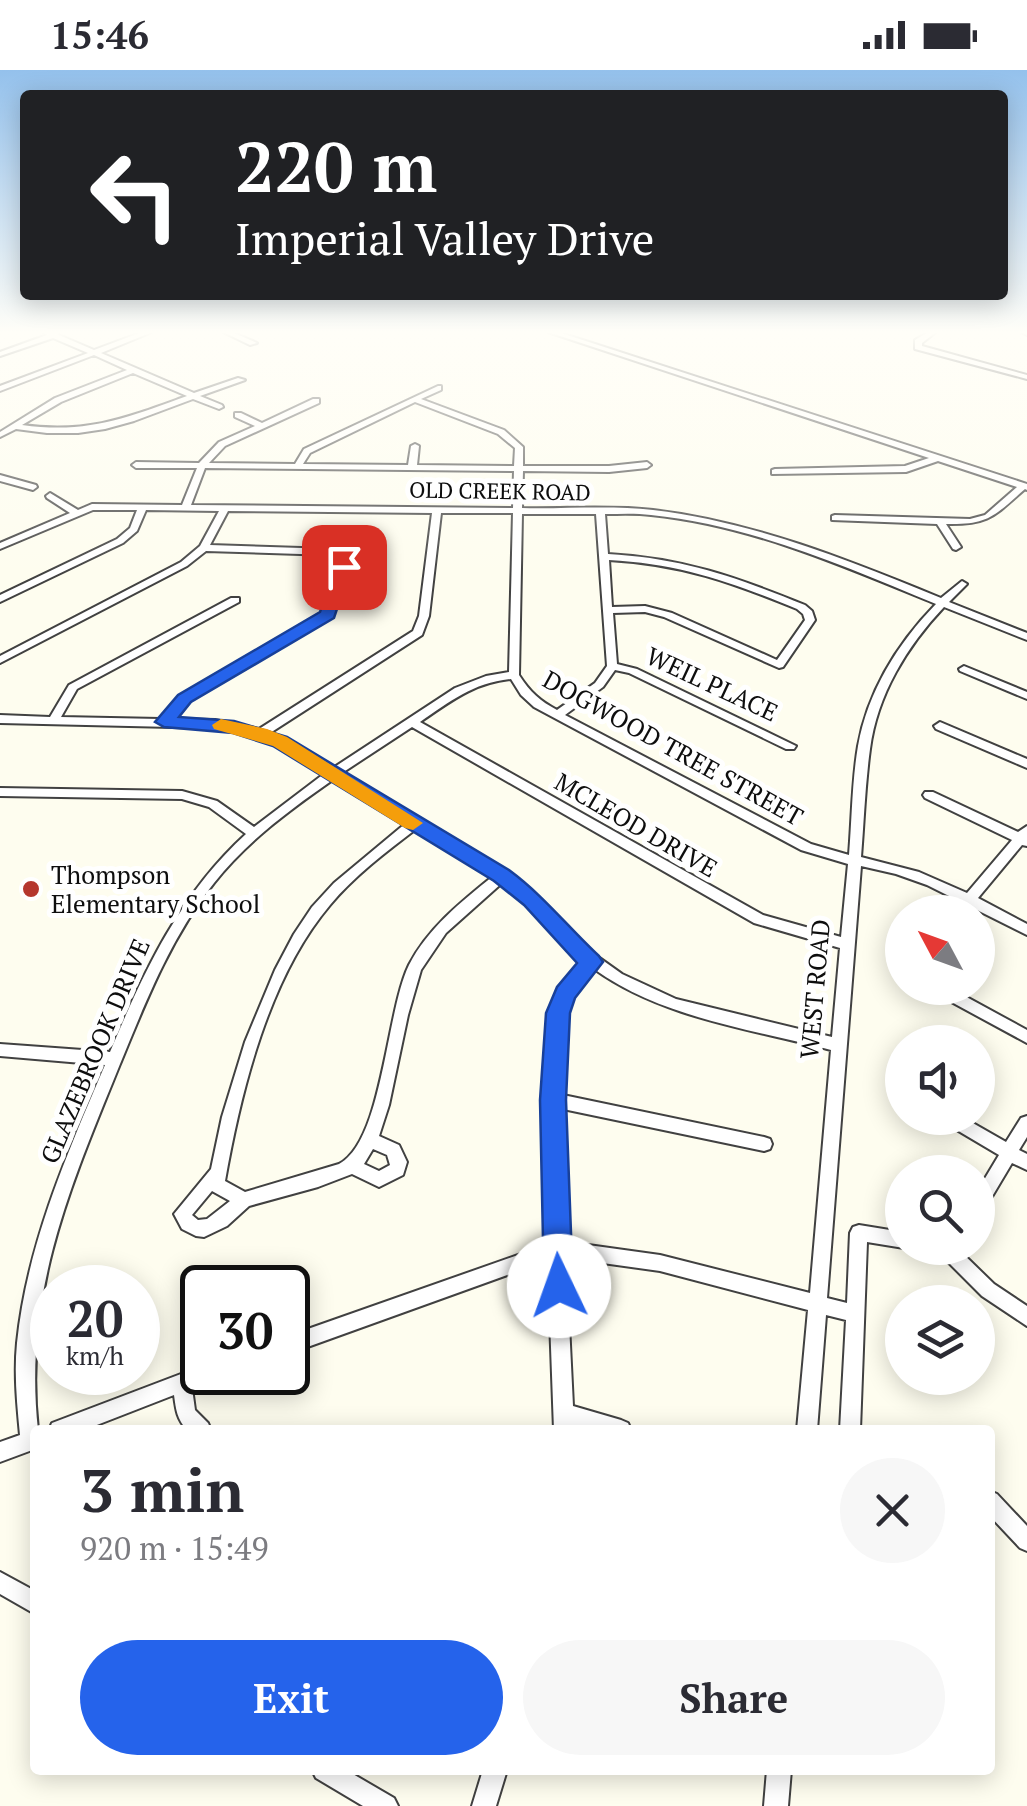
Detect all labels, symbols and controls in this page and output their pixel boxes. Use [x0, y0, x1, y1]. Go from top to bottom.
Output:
text: 15:46 [50, 10, 149, 60]
text: 220 m [235, 119, 437, 212]
icon: left [70, 130, 200, 260]
text: Imperial Valley Drive [235, 208, 654, 268]
street label: OLD CREEK ROAD [409, 474, 591, 507]
pin [302, 525, 387, 610]
icon: arrive [317, 540, 372, 595]
street label: WEIL PLACE [641, 639, 783, 728]
street label: DOGWOOD TREE STREET [537, 662, 809, 833]
street label: MCLEOD DRIVE [549, 765, 723, 884]
place label: Thompson Elementary School [51, 858, 260, 920]
marker: Thompson Elementary School [20, 878, 42, 900]
north arrow [885, 895, 995, 1005]
map controls [885, 895, 995, 1395]
street label: WEST ROAD [792, 918, 837, 1060]
street label: GLAZEBROOK DRIVE [32, 933, 157, 1168]
button: sound [885, 1025, 995, 1135]
button: search [885, 1155, 995, 1265]
position arrow [507, 1234, 611, 1338]
speed limit sign: 30 [180, 1265, 310, 1395]
text: 20 [67, 1285, 123, 1351]
button: layers [885, 1285, 995, 1395]
text: km/h [66, 1339, 124, 1372]
text: 3 min [80, 1450, 244, 1529]
button: close [840, 1458, 945, 1563]
text: 920 m · 15:49 [80, 1527, 268, 1569]
button: Exit [80, 1640, 503, 1755]
button: Share [523, 1640, 945, 1755]

